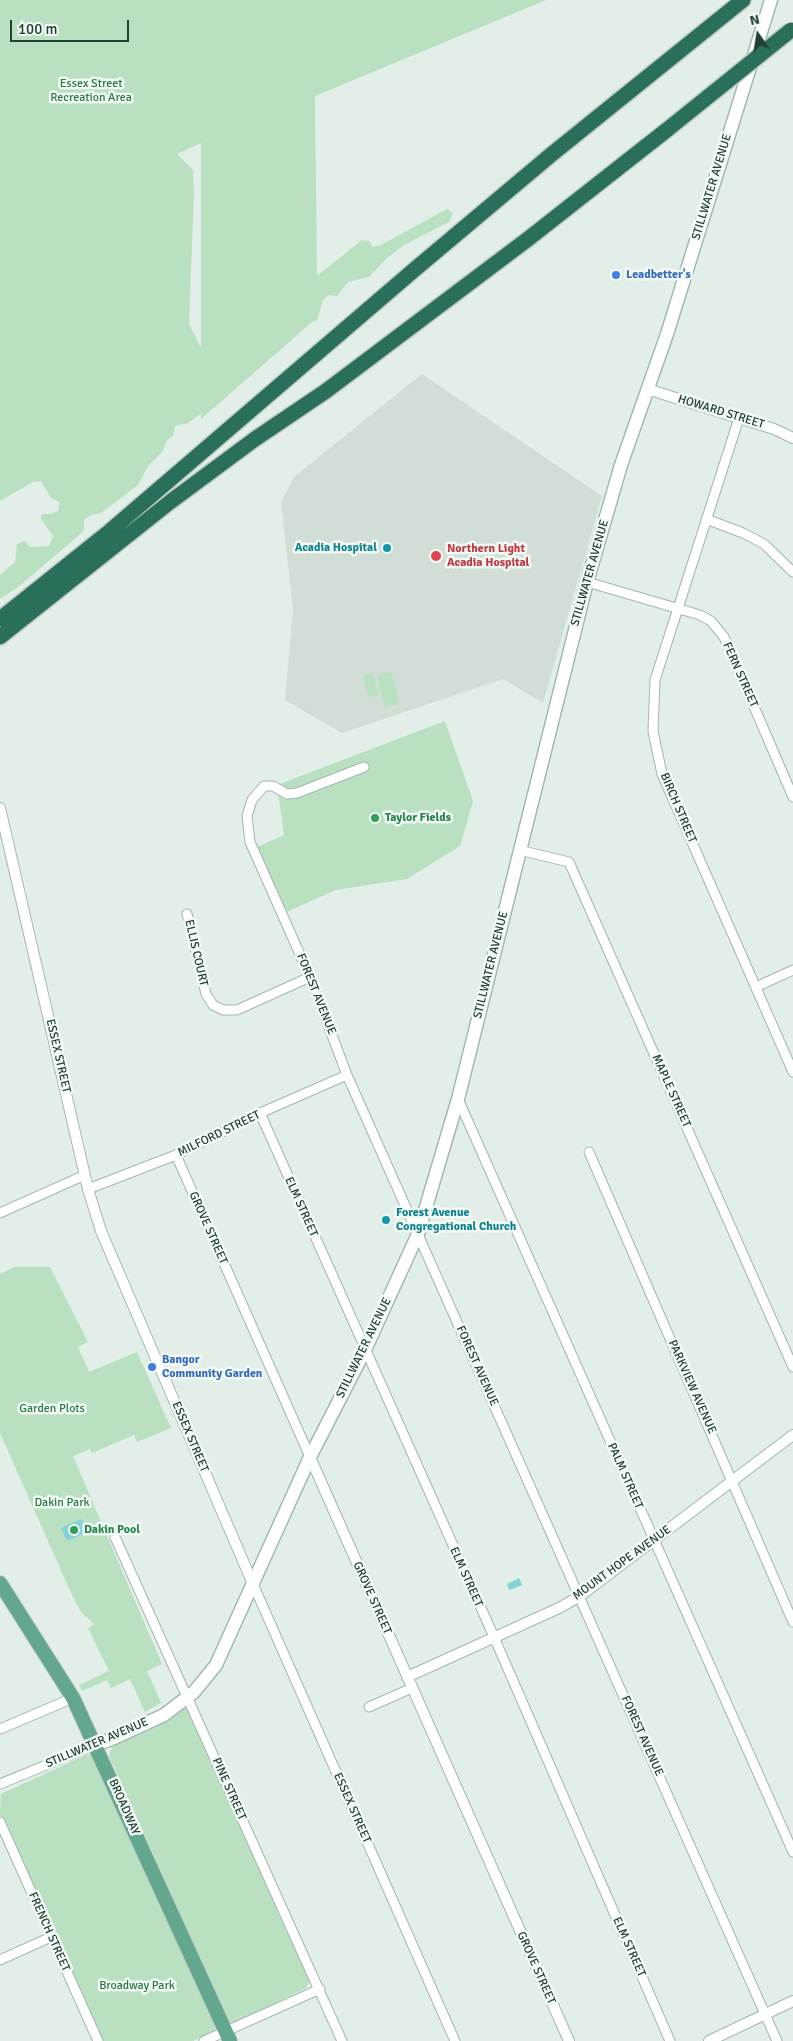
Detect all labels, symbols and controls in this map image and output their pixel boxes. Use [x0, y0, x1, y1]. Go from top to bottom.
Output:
scale bar [12, 10, 131, 42]
north arrow [733, 10, 783, 60]
text: N [748, 11, 761, 29]
text: 100 m [18, 20, 58, 38]
park label: Essex Street Recreation Area [50, 77, 132, 105]
street label: STILLWATER AVENUE [689, 132, 735, 242]
place label: Leadbetter's [626, 268, 691, 282]
marker: Leadbetter's [610, 269, 622, 281]
street label: HOWARD STREET [676, 392, 766, 432]
street label: STILLWATER AVENUE [568, 518, 612, 628]
place label: Acadia Hospital [295, 541, 377, 555]
marker: Acadia Hospital [381, 542, 393, 554]
place label: Northern Light Acadia Hospital [447, 542, 529, 570]
marker: Northern Light Acadia Hospital [429, 549, 443, 563]
street label: FERN STREET [719, 640, 761, 710]
street label: BIRCH STREET [657, 771, 699, 845]
place label: Taylor Fields [385, 811, 451, 825]
marker: Taylor Fields [369, 812, 381, 824]
street label: STILLWATER AVENUE [471, 910, 511, 1020]
street label: ELLIS COURT [181, 918, 211, 988]
street label: FOREST AVENUE [293, 951, 339, 1037]
street label: ESSEX STREET [42, 1018, 74, 1094]
street label: MAPLE STREET [648, 1052, 694, 1130]
street label: MILFORD STREET [175, 1108, 263, 1160]
street label: ELM STREET [281, 1175, 321, 1239]
street label: GROVE STREET [186, 1190, 230, 1266]
place label: Forest Avenue Congregational Church [396, 1206, 516, 1234]
marker: Forest Avenue Congregational Church [380, 1214, 392, 1226]
street label: STILLWATER AVENUE [333, 1295, 395, 1401]
street label: FOREST AVENUE [453, 1324, 501, 1408]
street label: PARKVIEW AVENUE [665, 1338, 719, 1436]
place label: Bangor Community Garden [162, 1353, 262, 1381]
marker: Bangor Community Garden [146, 1361, 158, 1373]
street label: ESSEX STREET [169, 1399, 211, 1475]
park label: Garden Plots [19, 1402, 85, 1416]
street label: PALM STREET [604, 1441, 646, 1511]
park label: Dakin Park [34, 1496, 90, 1510]
place label: Dakin Pool [84, 1523, 140, 1537]
street label: MOUNT HOPE AVENUE [570, 1523, 674, 1603]
marker: Dakin Pool [68, 1524, 80, 1536]
street label: ELM STREET [446, 1545, 486, 1609]
street label: GROVE STREET [350, 1560, 394, 1636]
street label: FOREST AVENUE [618, 1694, 666, 1778]
street label: STILLWATER AVENUE [44, 1715, 150, 1771]
street label: PINE STREET [209, 1756, 249, 1822]
street label: ESSEX STREET [330, 1771, 374, 1845]
street label: BROADWAY [105, 1777, 143, 1837]
street label: FRENCH STREET [25, 1890, 73, 1974]
street label: ELM STREET [609, 1915, 649, 1979]
street label: GROVE STREET [514, 1930, 558, 2006]
park label: Broadway Park [99, 1979, 175, 1993]

